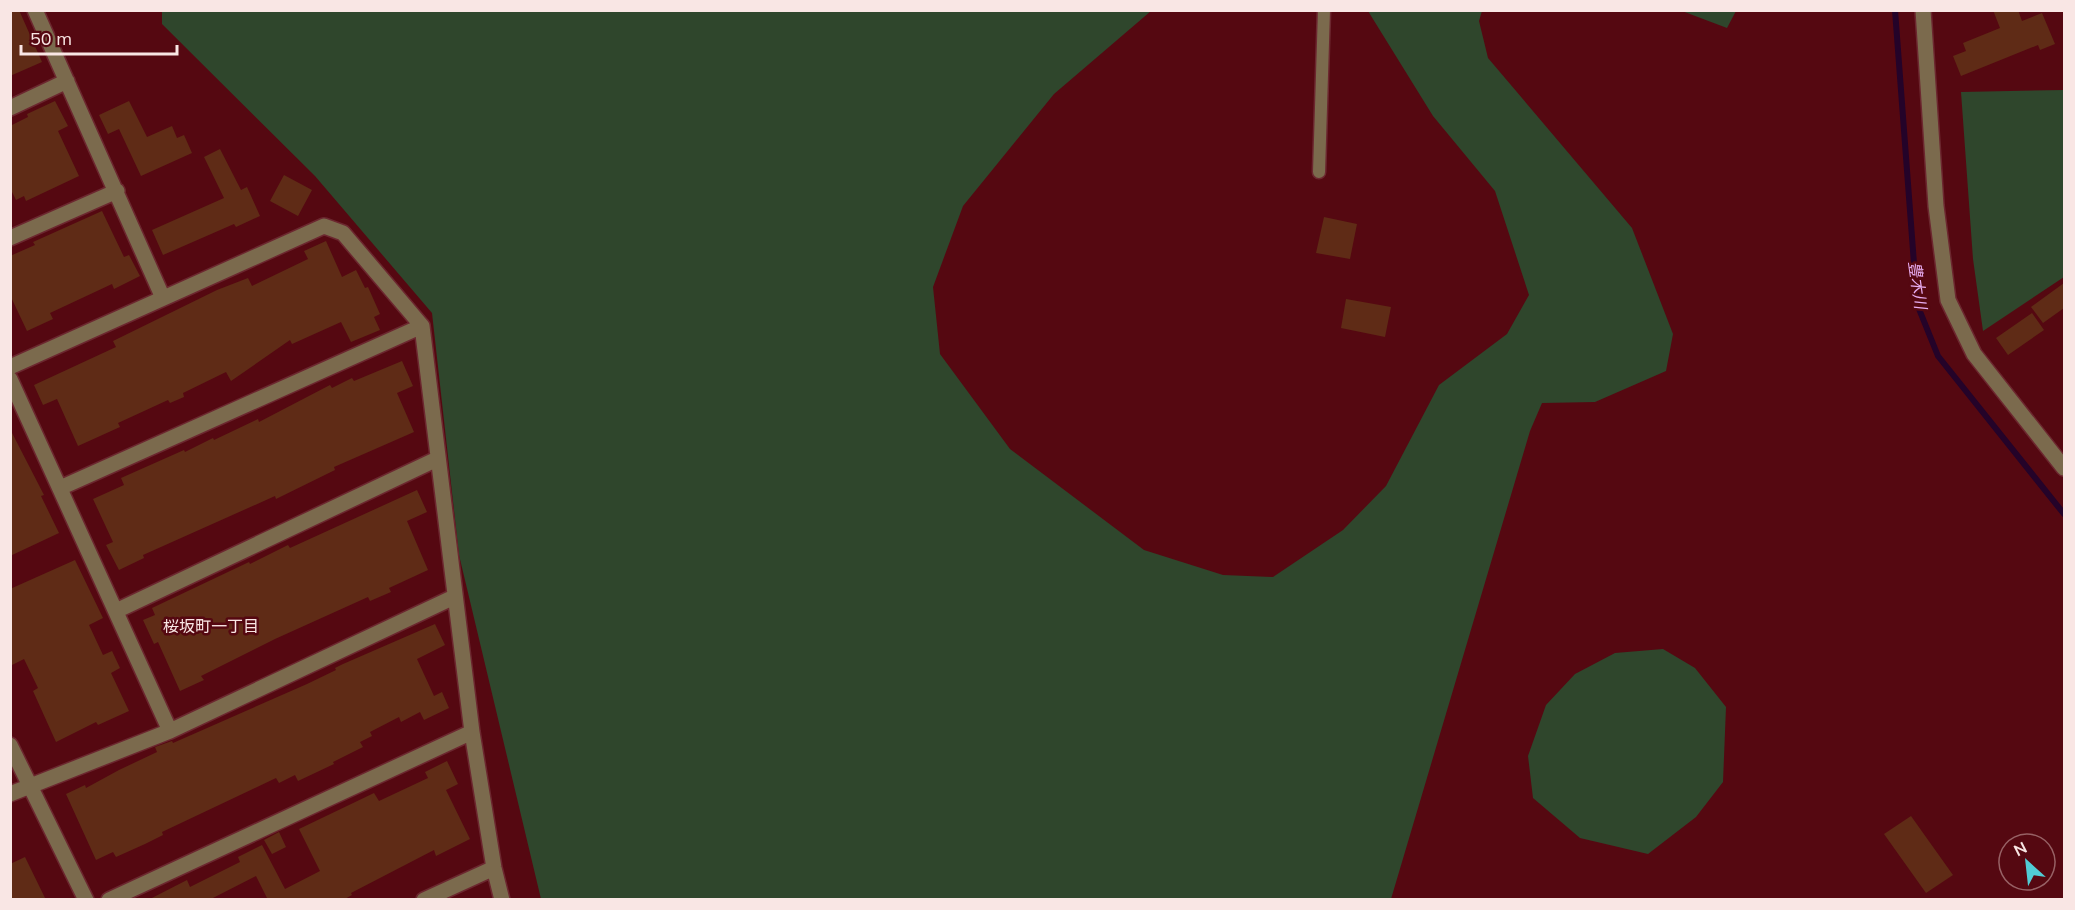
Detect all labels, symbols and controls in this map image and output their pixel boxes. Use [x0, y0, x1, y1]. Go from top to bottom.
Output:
scale bar [21, 18, 177, 56]
text: 50 m [30, 27, 72, 50]
water label: 豊木川 [1905, 260, 1932, 312]
district label: 桜坂町一丁目 [163, 616, 259, 636]
north arrow [1997, 832, 2057, 892]
text: N [2010, 837, 2030, 860]

